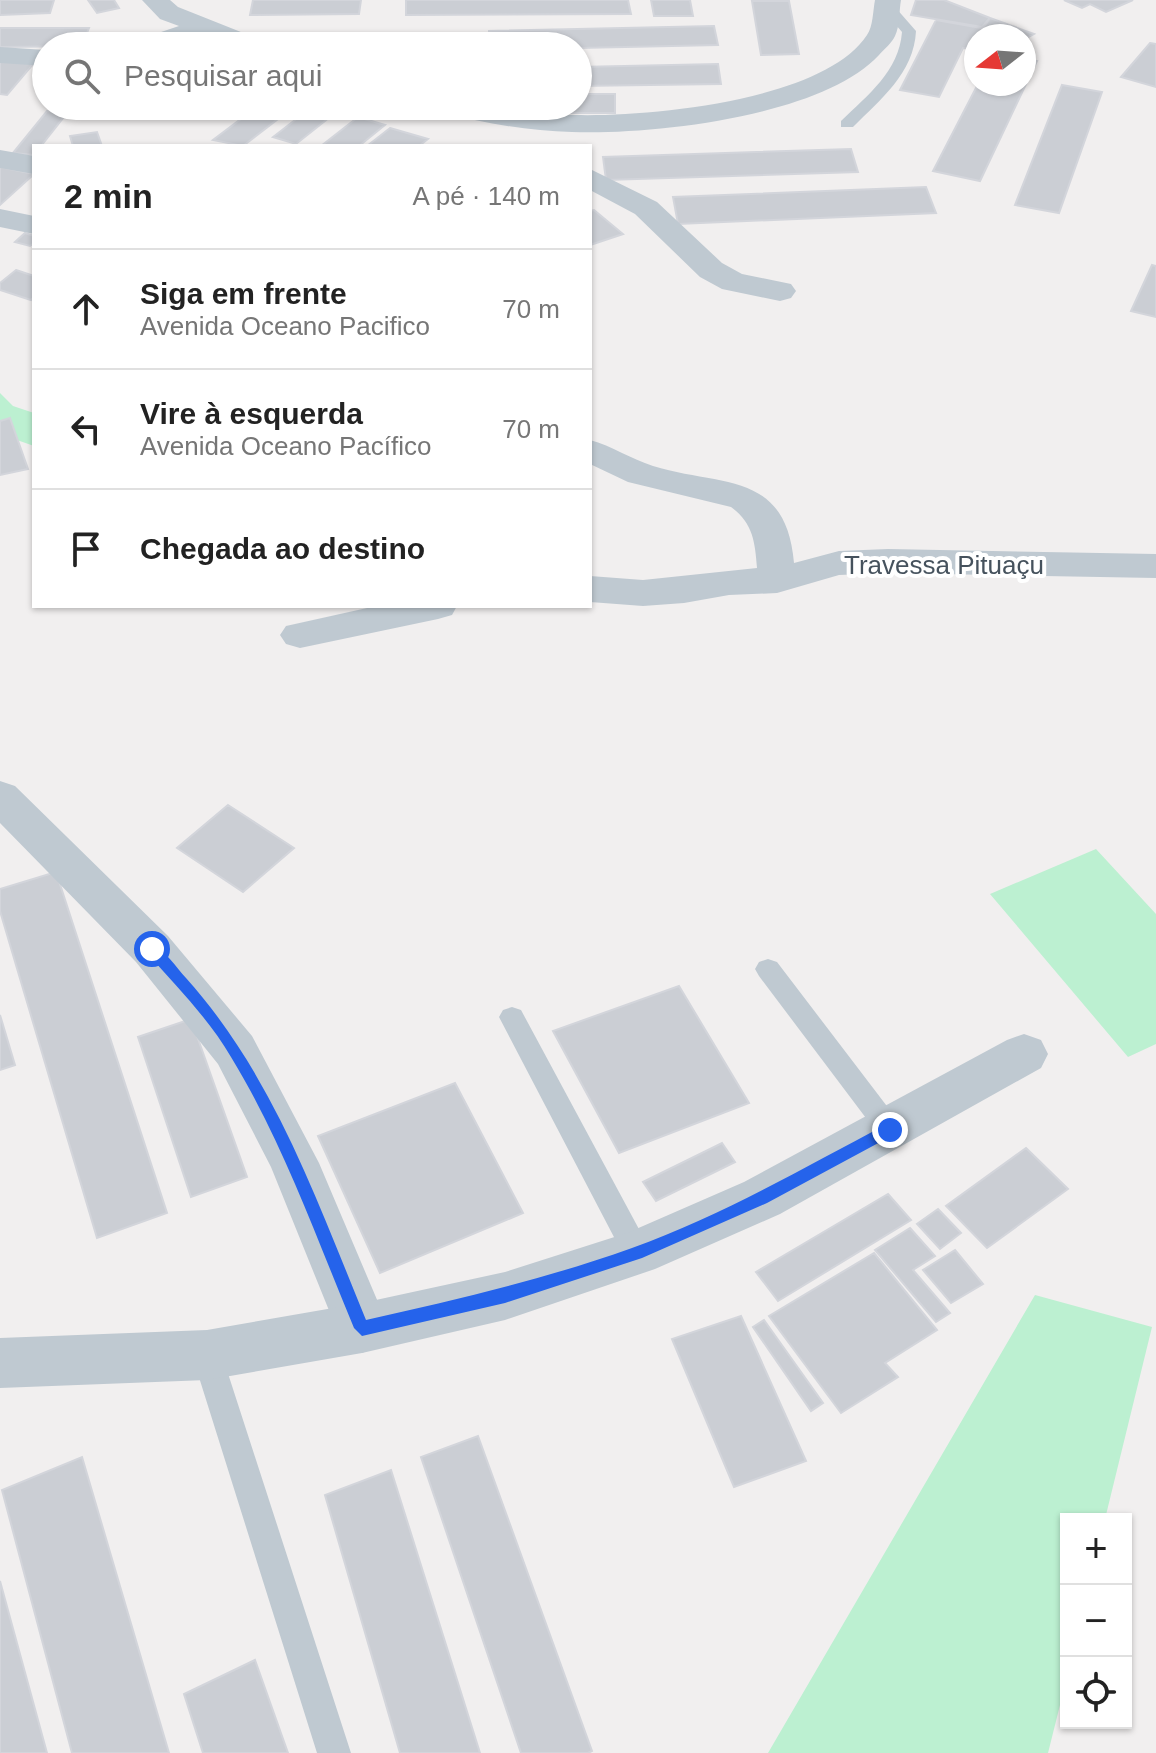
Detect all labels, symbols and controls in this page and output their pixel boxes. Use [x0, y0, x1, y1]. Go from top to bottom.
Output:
north arrow [964, 24, 1036, 96]
search box [32, 32, 592, 120]
icon: search [60, 54, 104, 98]
text: Pesquisar aqui [124, 59, 322, 92]
text: 2 min [64, 177, 153, 215]
text: A pé · 140 m [413, 181, 560, 211]
text: Siga em frente [140, 277, 347, 310]
icon: ahead [64, 287, 108, 331]
text: 70 m [502, 294, 560, 324]
text: Avenida Oceano Pacifico [140, 311, 430, 341]
text: Vire à esquerda [140, 397, 363, 430]
icon: left [64, 407, 108, 451]
text: 70 m [502, 414, 560, 444]
text: Avenida Oceano Pacífico [140, 431, 431, 461]
icon: arrive [64, 527, 108, 571]
text: Chegada ao destino [140, 532, 425, 565]
street label: Travessa Pituaçu [844, 550, 1044, 580]
route start [134, 931, 170, 967]
route end [872, 1112, 908, 1148]
map controls [1060, 1513, 1132, 1729]
button: + [1060, 1513, 1132, 1585]
button: − [1060, 1585, 1132, 1657]
button: locate [1060, 1657, 1132, 1729]

